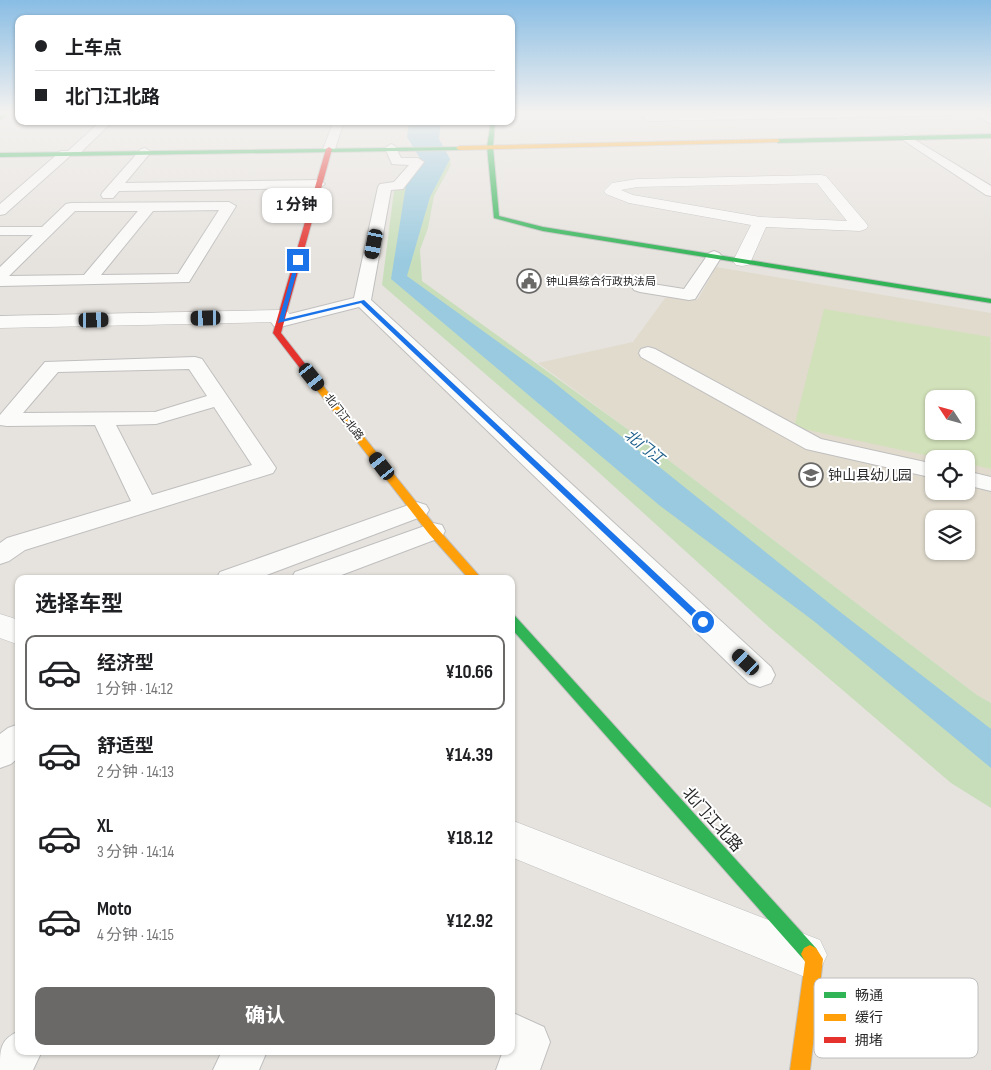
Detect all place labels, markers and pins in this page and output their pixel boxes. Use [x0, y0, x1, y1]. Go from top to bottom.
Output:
public building icon: 钟山县综合行政执法局 [516, 268, 542, 294]
place label: 钟山县综合行政执法局 [546, 275, 656, 288]
school or university icon: 钟山县幼儿园 [798, 462, 824, 488]
place label: 钟山县幼儿园 [828, 467, 912, 484]

